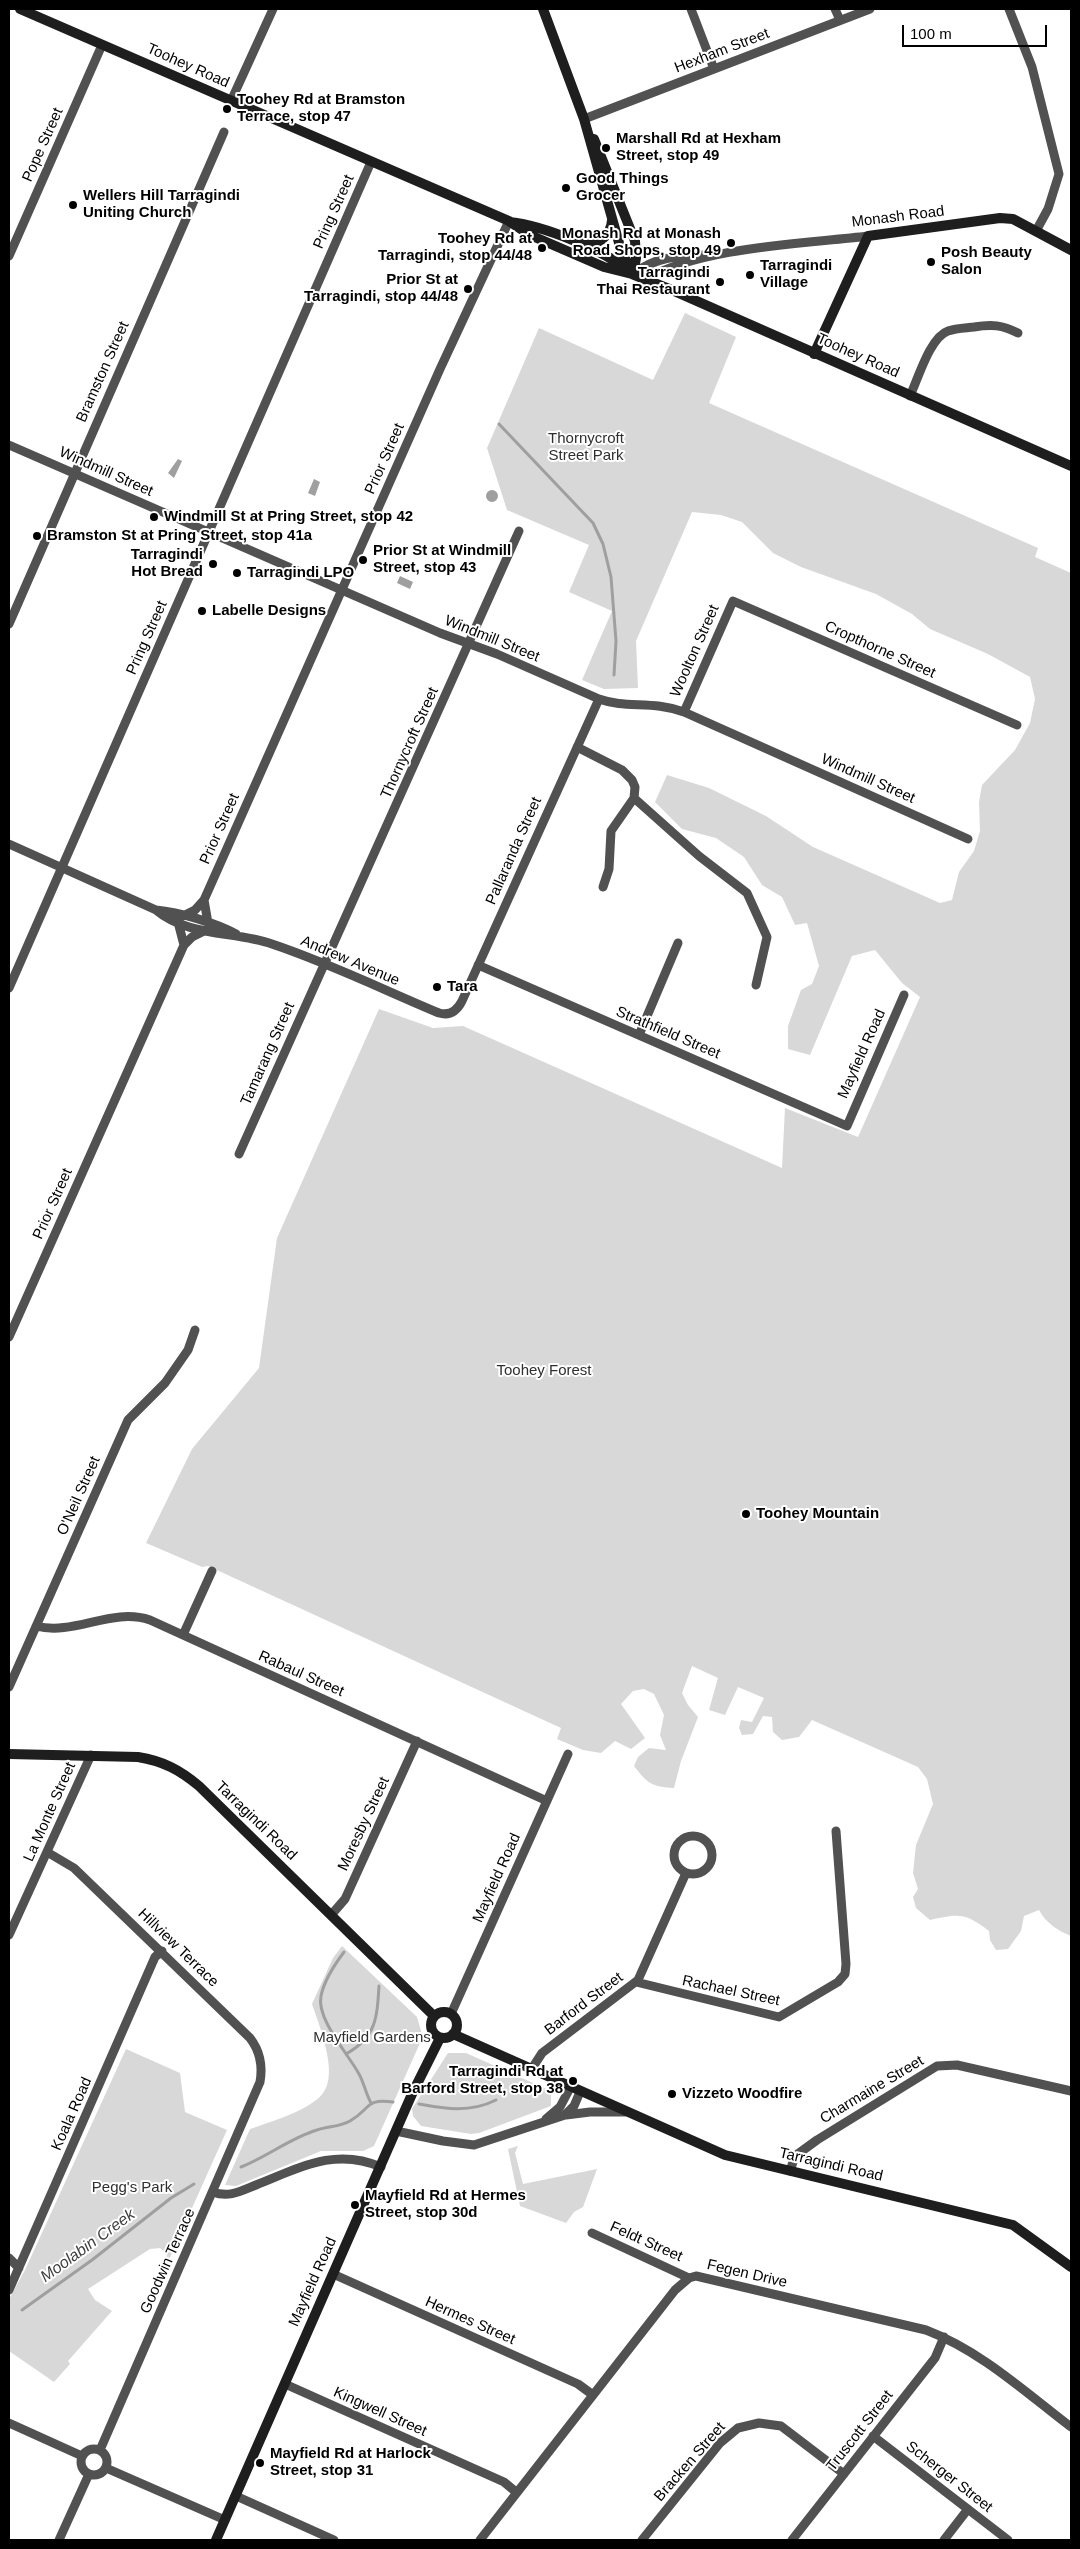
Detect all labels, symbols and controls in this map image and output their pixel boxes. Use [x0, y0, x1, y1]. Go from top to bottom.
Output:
scale bar [905, 15, 1050, 47]
street label: Hexham Street [672, 25, 772, 77]
text: 100 m [910, 25, 952, 42]
street label: Toohey Road [144, 40, 232, 92]
place label: Toohey Rd at Bramston Terrace, stop 47 [237, 91, 405, 126]
marker: Toohey Rd at Bramston Terrace, stop 47 [221, 103, 233, 115]
street label: Pope Street [19, 105, 67, 185]
place label: Marshall Rd at Hexham Street, stop 49 [616, 130, 781, 165]
marker: Marshall Rd at Hexham Street, stop 49 [600, 142, 612, 154]
place label: Good Things Grocer [576, 170, 668, 205]
street label: Pring Street [310, 172, 358, 252]
marker: Good Things Grocer [560, 182, 572, 194]
place label: Wellers Hill Tarragindi Uniting Church [83, 187, 240, 222]
marker: Wellers Hill Tarragindi Uniting Church [67, 199, 79, 211]
street label: Monash Road [851, 202, 945, 232]
place label: Monash Rd at Monash Road Shops, stop 49 [562, 225, 721, 260]
place label: Toohey Rd at Tarragindi, stop 44/48 [378, 230, 532, 265]
marker: Monash Rd at Monash Road Shops, stop 49 [725, 237, 737, 249]
marker: Toohey Rd at Tarragindi, stop 44/48 [536, 242, 548, 254]
place label: Posh Beauty Salon [941, 244, 1032, 279]
marker: Posh Beauty Salon [925, 256, 937, 268]
place label: Tarragindi Village [760, 257, 832, 292]
place label: Tarragindi Thai Restaurant [597, 264, 710, 299]
marker: Tarragindi Village [744, 269, 756, 281]
place label: Prior St at Tarragindi, stop 44/48 [304, 271, 458, 306]
marker: Tarragindi Thai Restaurant [714, 276, 726, 288]
marker: Prior St at Tarragindi, stop 44/48 [462, 283, 474, 295]
street label: Bramston Street [73, 319, 133, 425]
street label: Toohey Road [814, 330, 902, 382]
street label: Prior Street [361, 421, 409, 497]
park label: Thornycroft Street Park [548, 430, 624, 465]
street label: Windmill Street [56, 443, 156, 501]
place label: Windmill St at Pring Street, stop 42 [164, 508, 413, 526]
marker: Windmill St at Pring Street, stop 42 [148, 511, 160, 523]
place label: Bramston St at Pring Street, stop 41a [47, 527, 312, 545]
marker: Bramston St at Pring Street, stop 41a [31, 530, 43, 542]
place label: Prior St at Windmill Street, stop 43 [373, 542, 511, 577]
place label: Tarragindi Hot Bread [131, 546, 203, 581]
marker: Prior St at Windmill Street, stop 43 [357, 554, 369, 566]
marker: Tarragindi Hot Bread [207, 558, 219, 570]
place label: Tarragindi LPO [247, 564, 354, 582]
marker: Tarragindi LPO [231, 567, 243, 579]
street label: Pring Street [123, 598, 171, 678]
place label: Labelle Designs [212, 602, 326, 620]
street label: Woolton Street [667, 602, 723, 700]
marker: Labelle Designs [196, 605, 208, 617]
street label: Windmill Street [442, 612, 542, 666]
street label: Cropthorne Street [822, 618, 938, 682]
street label: Thornycroft Street [377, 685, 443, 801]
street label: Windmill Street [818, 750, 918, 808]
street label: Prior Street [196, 791, 244, 867]
street label: Pallaranda Street [482, 794, 546, 908]
street label: Andrew Avenue [298, 932, 402, 990]
place label: Tara [447, 978, 478, 996]
marker: Tara [431, 981, 443, 993]
street label: Tamarang Street [237, 1000, 299, 1108]
street label: Strathfield Street [613, 1003, 723, 1063]
street label: Mayfield Road [834, 1007, 890, 1101]
street label: Prior Street [29, 1166, 77, 1242]
park label: Toohey Forest [496, 1362, 592, 1380]
street label: O'Neil Street [54, 1454, 104, 1538]
place label: Toohey Mountain [756, 1505, 879, 1523]
marker: Toohey Mountain [740, 1508, 752, 1520]
street label: Rabaul Street [255, 1647, 347, 1701]
street label: La Monte Street [20, 1760, 80, 1864]
street label: Moresby Street [334, 1774, 394, 1874]
street label: Tarragindi Road [212, 1778, 300, 1864]
street label: Mayfield Road [469, 1831, 525, 1925]
street label: Hillview Terrace [134, 1905, 222, 1991]
street label: Barford Street [541, 1969, 627, 2039]
street label: Rachael Street [681, 1972, 781, 2010]
park label: Mayfield Gardens [313, 2029, 431, 2047]
street label: Charmaine Street [817, 2052, 927, 2128]
place label: Tarragindi Rd at Barford Street, stop 38 [401, 2063, 563, 2098]
street label: Koala Road [48, 2075, 96, 2153]
marker: Tarragindi Rd at Barford Street, stop 38 [567, 2075, 579, 2087]
place label: Vizzeto Woodfire [682, 2085, 802, 2103]
marker: Vizzeto Woodfire [666, 2088, 678, 2100]
street label: Tarragindi Road [777, 2144, 885, 2186]
park label: Pegg's Park [92, 2179, 172, 2197]
place label: Mayfield Rd at Hermes Street, stop 30d [365, 2187, 526, 2222]
marker: Mayfield Rd at Hermes Street, stop 30d [349, 2199, 361, 2211]
water label: Moolabin Creek [37, 2205, 139, 2287]
street label: Goodwin Terrace [137, 2206, 199, 2316]
street label: Feldt Street [607, 2218, 685, 2266]
street label: Mayfield Road [285, 2235, 341, 2329]
street label: Fegen Drive [705, 2256, 789, 2292]
street label: Hermes Street [422, 2293, 518, 2349]
street label: Kingwell Street [331, 2383, 429, 2441]
street label: Truscott Street [823, 2387, 897, 2475]
street label: Bracken Street [651, 2419, 729, 2505]
street label: Scherger Street [902, 2438, 996, 2516]
place label: Mayfield Rd at Harlock Street, stop 31 [270, 2445, 431, 2480]
marker: Mayfield Rd at Harlock Street, stop 31 [254, 2457, 266, 2469]

